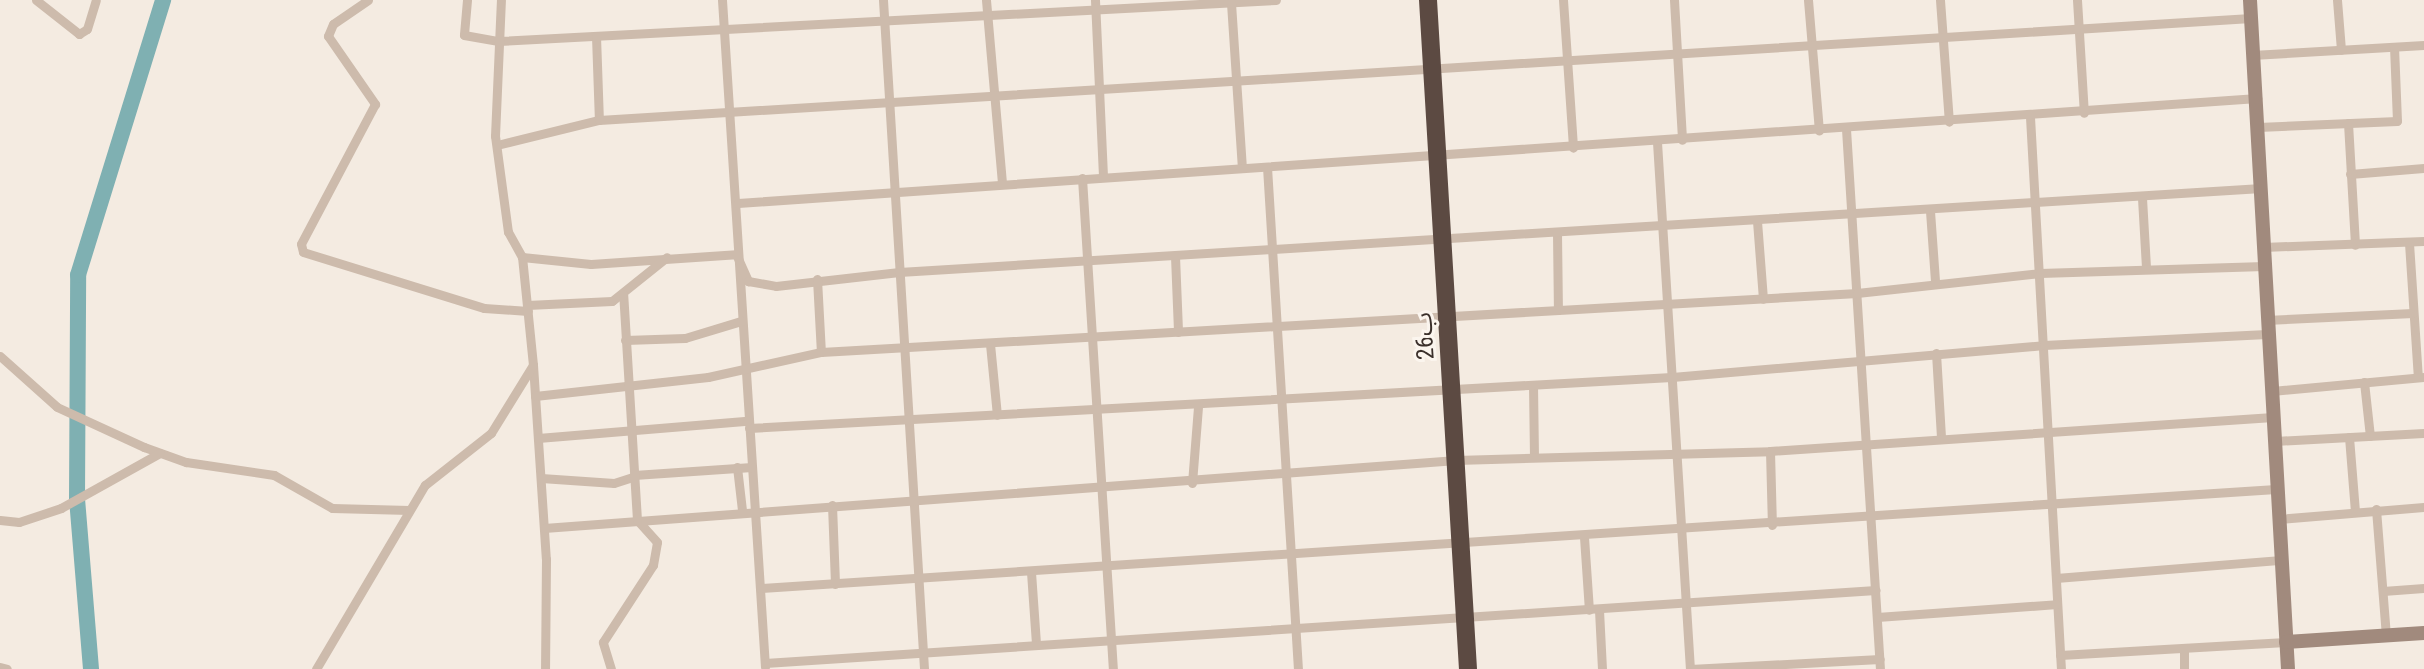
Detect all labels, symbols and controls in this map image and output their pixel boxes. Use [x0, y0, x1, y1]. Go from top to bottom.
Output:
street label: 26ب [1409, 311, 1441, 361]

